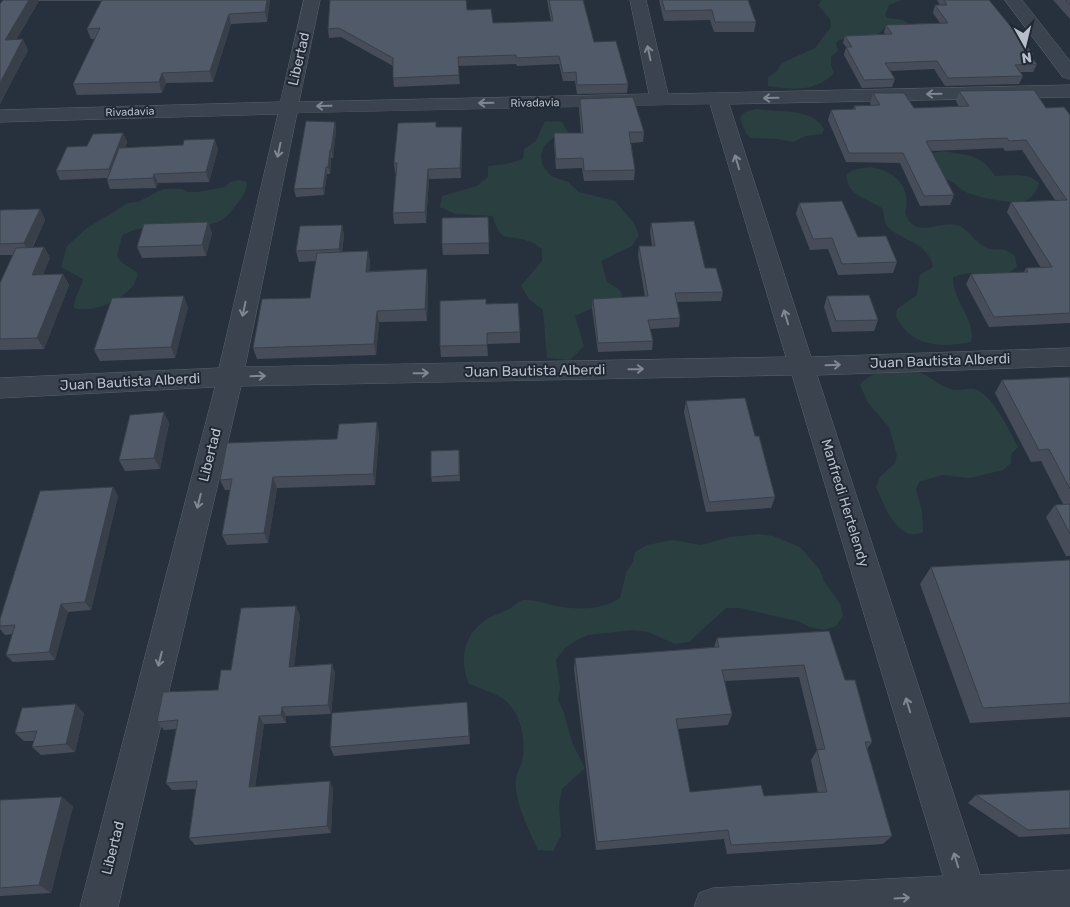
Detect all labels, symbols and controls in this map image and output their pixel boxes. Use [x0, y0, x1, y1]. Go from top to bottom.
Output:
north arrow [1000, 20, 1050, 70]
street label: Libertad [285, 31, 313, 87]
one-way arrow [644, 46, 653, 62]
text: N [1021, 48, 1033, 66]
one-way arrow [926, 89, 942, 99]
one-way arrow [764, 93, 780, 103]
street label: Rivadavia [510, 96, 560, 110]
one-way arrow [479, 99, 495, 108]
one-way arrow [316, 101, 332, 111]
street label: Rivadavia [105, 105, 155, 119]
one-way arrow [274, 142, 283, 158]
one-way arrow [732, 154, 742, 170]
one-way arrow [239, 300, 249, 316]
one-way arrow [781, 309, 790, 325]
street label: Juan Bautista Alberdi [869, 350, 1011, 372]
one-way arrow [825, 360, 841, 369]
street label: Juan Bautista Alberdi [465, 361, 605, 381]
one-way arrow [628, 364, 644, 374]
one-way arrow [412, 368, 429, 378]
street label: Juan Bautista Alberdi [59, 370, 201, 394]
one-way arrow [250, 372, 266, 381]
street label: Libertad [195, 427, 225, 483]
street label: Manfredi Hertelendy [817, 437, 873, 569]
one-way arrow [194, 493, 203, 509]
one-way arrow [155, 650, 164, 666]
one-way arrow [902, 698, 912, 714]
street label: Libertad [98, 820, 128, 876]
one-way arrow [951, 853, 961, 869]
one-way arrow [894, 893, 910, 902]

